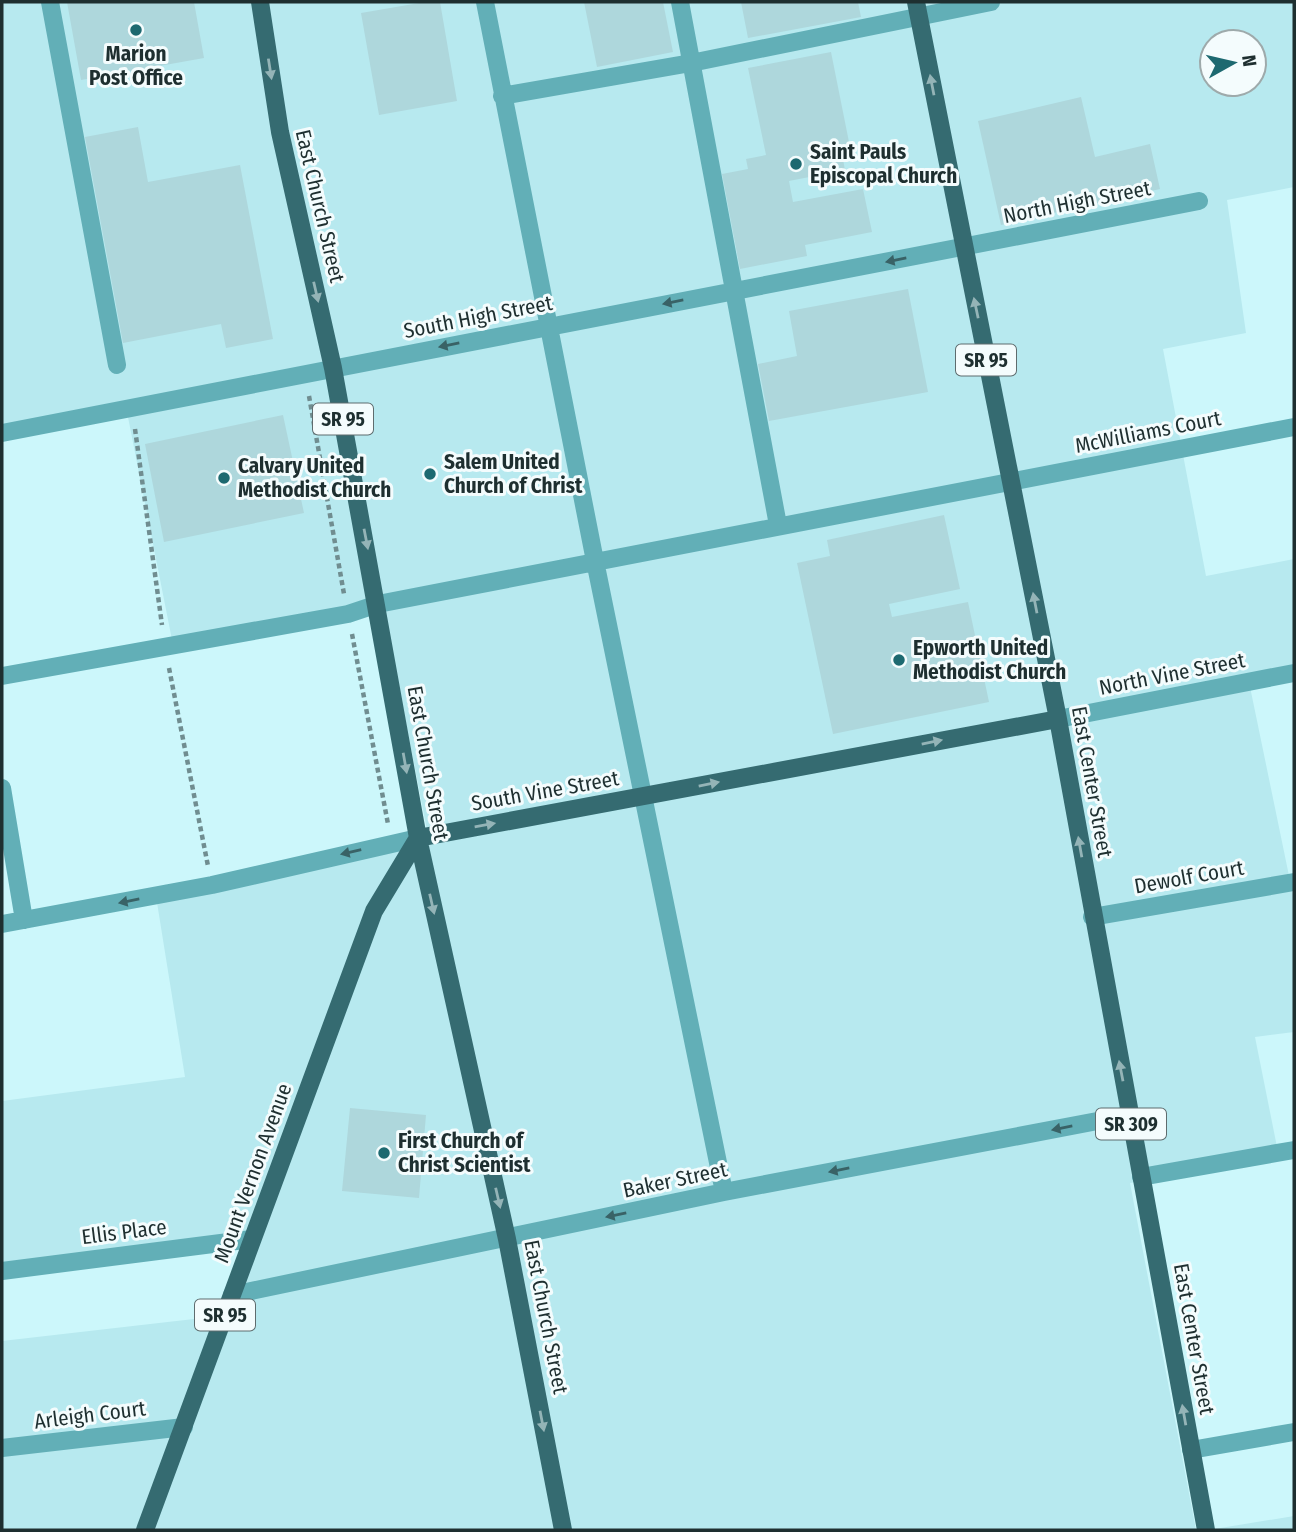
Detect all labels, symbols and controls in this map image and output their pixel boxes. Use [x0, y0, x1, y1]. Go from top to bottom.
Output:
marker: Marion Post Office [128, 22, 144, 38]
north arrow [1198, 28, 1268, 98]
place label: Marion Post Office [89, 41, 183, 91]
text: N [1237, 53, 1262, 68]
one-way arrow [265, 58, 276, 80]
one-way arrow [926, 74, 937, 96]
street label: East Church Street [290, 127, 350, 285]
place label: Saint Pauls Episcopal Church [810, 139, 957, 189]
marker: Saint Pauls Episcopal Church [788, 156, 804, 172]
street label: North High Street [1001, 175, 1153, 229]
one-way arrow [885, 255, 907, 266]
one-way arrow [311, 281, 322, 303]
street label: South High Street [401, 290, 555, 344]
one-way arrow [662, 297, 684, 308]
one-way arrow [970, 297, 981, 319]
one-way arrow [438, 340, 460, 351]
road number: SR 95 [956, 344, 1016, 376]
road number: SR 95 [313, 404, 373, 434]
street label: McWilliams Court [1073, 405, 1223, 459]
place label: Salem United Church of Christ [444, 449, 583, 499]
place label: Calvary United Methodist Church [238, 453, 391, 503]
marker: Salem United Church of Christ [422, 466, 438, 482]
marker: Calvary United Methodist Church [216, 470, 232, 486]
one-way arrow [360, 528, 371, 550]
one-way arrow [1029, 592, 1040, 614]
place label: Epworth United Methodist Church [913, 635, 1066, 685]
street label: North Vine Street [1097, 647, 1247, 701]
marker: Epworth United Methodist Church [891, 652, 907, 668]
street label: East Church Street [402, 684, 454, 842]
street label: East Center Street [1066, 704, 1118, 860]
one-way arrow [921, 736, 943, 747]
one-way arrow [400, 752, 411, 774]
street label: South Vine Street [469, 765, 621, 817]
one-way arrow [698, 779, 720, 790]
one-way arrow [474, 820, 496, 831]
one-way arrow [1074, 836, 1085, 858]
one-way arrow [340, 847, 362, 858]
street label: Dewolf Court [1132, 855, 1246, 899]
one-way arrow [427, 893, 438, 915]
one-way arrow [118, 895, 140, 906]
one-way arrow [1115, 1060, 1126, 1082]
street label: Mount Vernon Avenue [208, 1080, 298, 1266]
road number: SR 309 [1096, 1108, 1166, 1140]
one-way arrow [1051, 1123, 1073, 1134]
place label: First Church of Christ Scientist [398, 1128, 531, 1178]
marker: First Church of Christ Scientist [376, 1145, 392, 1161]
street label: Baker Street [621, 1156, 730, 1204]
one-way arrow [828, 1165, 850, 1176]
one-way arrow [493, 1187, 504, 1209]
one-way arrow [605, 1210, 627, 1221]
street label: Ellis Place [80, 1214, 168, 1250]
street label: East Church Street [518, 1238, 574, 1396]
street label: East Center Street [1168, 1261, 1220, 1417]
road number: SR 95 [195, 1300, 255, 1330]
street label: Arleigh Court [33, 1395, 147, 1435]
one-way arrow [1178, 1404, 1189, 1426]
one-way arrow [537, 1410, 548, 1432]

